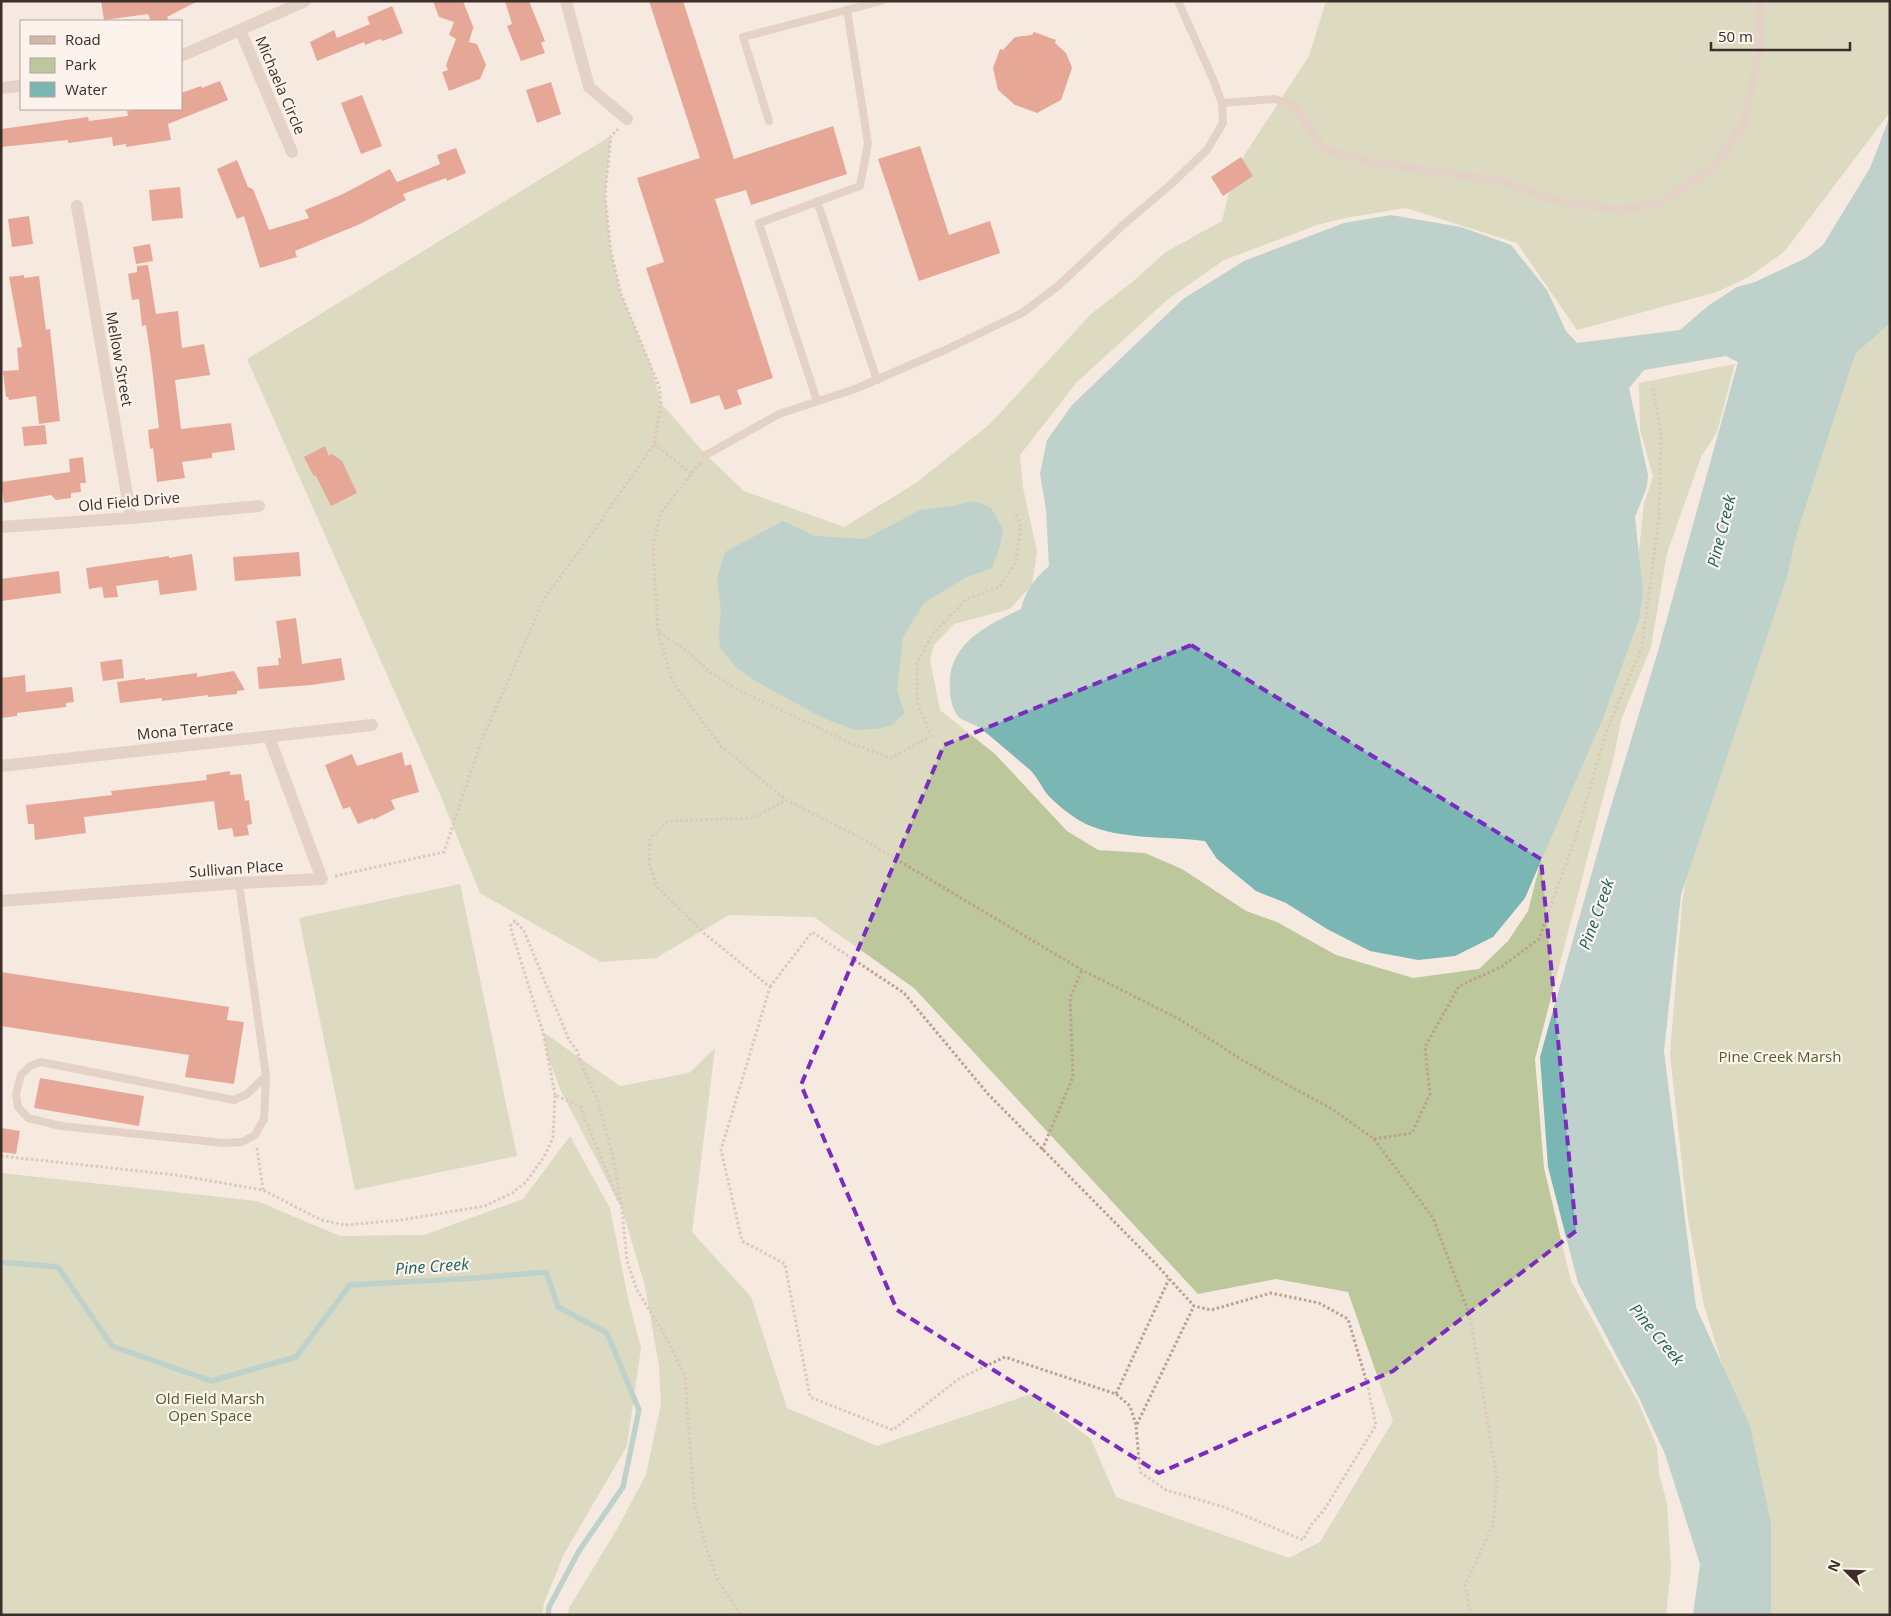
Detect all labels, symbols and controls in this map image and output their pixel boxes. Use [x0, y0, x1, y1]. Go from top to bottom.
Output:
legend [20, 20, 182, 110]
scale bar [1711, 20, 1850, 52]
text: 50 m [1718, 26, 1753, 46]
text: Road [65, 29, 101, 49]
street label: Michaela Circle [251, 33, 311, 137]
text: Park [65, 54, 96, 74]
text: Water [65, 79, 107, 99]
street label: Mellow Street [102, 310, 138, 408]
street label: Old Field Drive [77, 487, 181, 515]
water label: Pine Creek [1701, 491, 1741, 570]
street label: Mona Terrace [136, 714, 234, 744]
street label: Sullivan Place [188, 855, 284, 881]
water label: Pine Creek [1573, 874, 1619, 952]
park label: Pine Creek Marsh [1719, 1046, 1841, 1066]
water label: Pine Creek [394, 1252, 471, 1280]
water label: Pine Creek [1625, 1299, 1690, 1370]
park label: Old Field Marsh Open Space [155, 1388, 265, 1425]
north arrow [1821, 1546, 1871, 1596]
text: N [1823, 1557, 1845, 1575]

